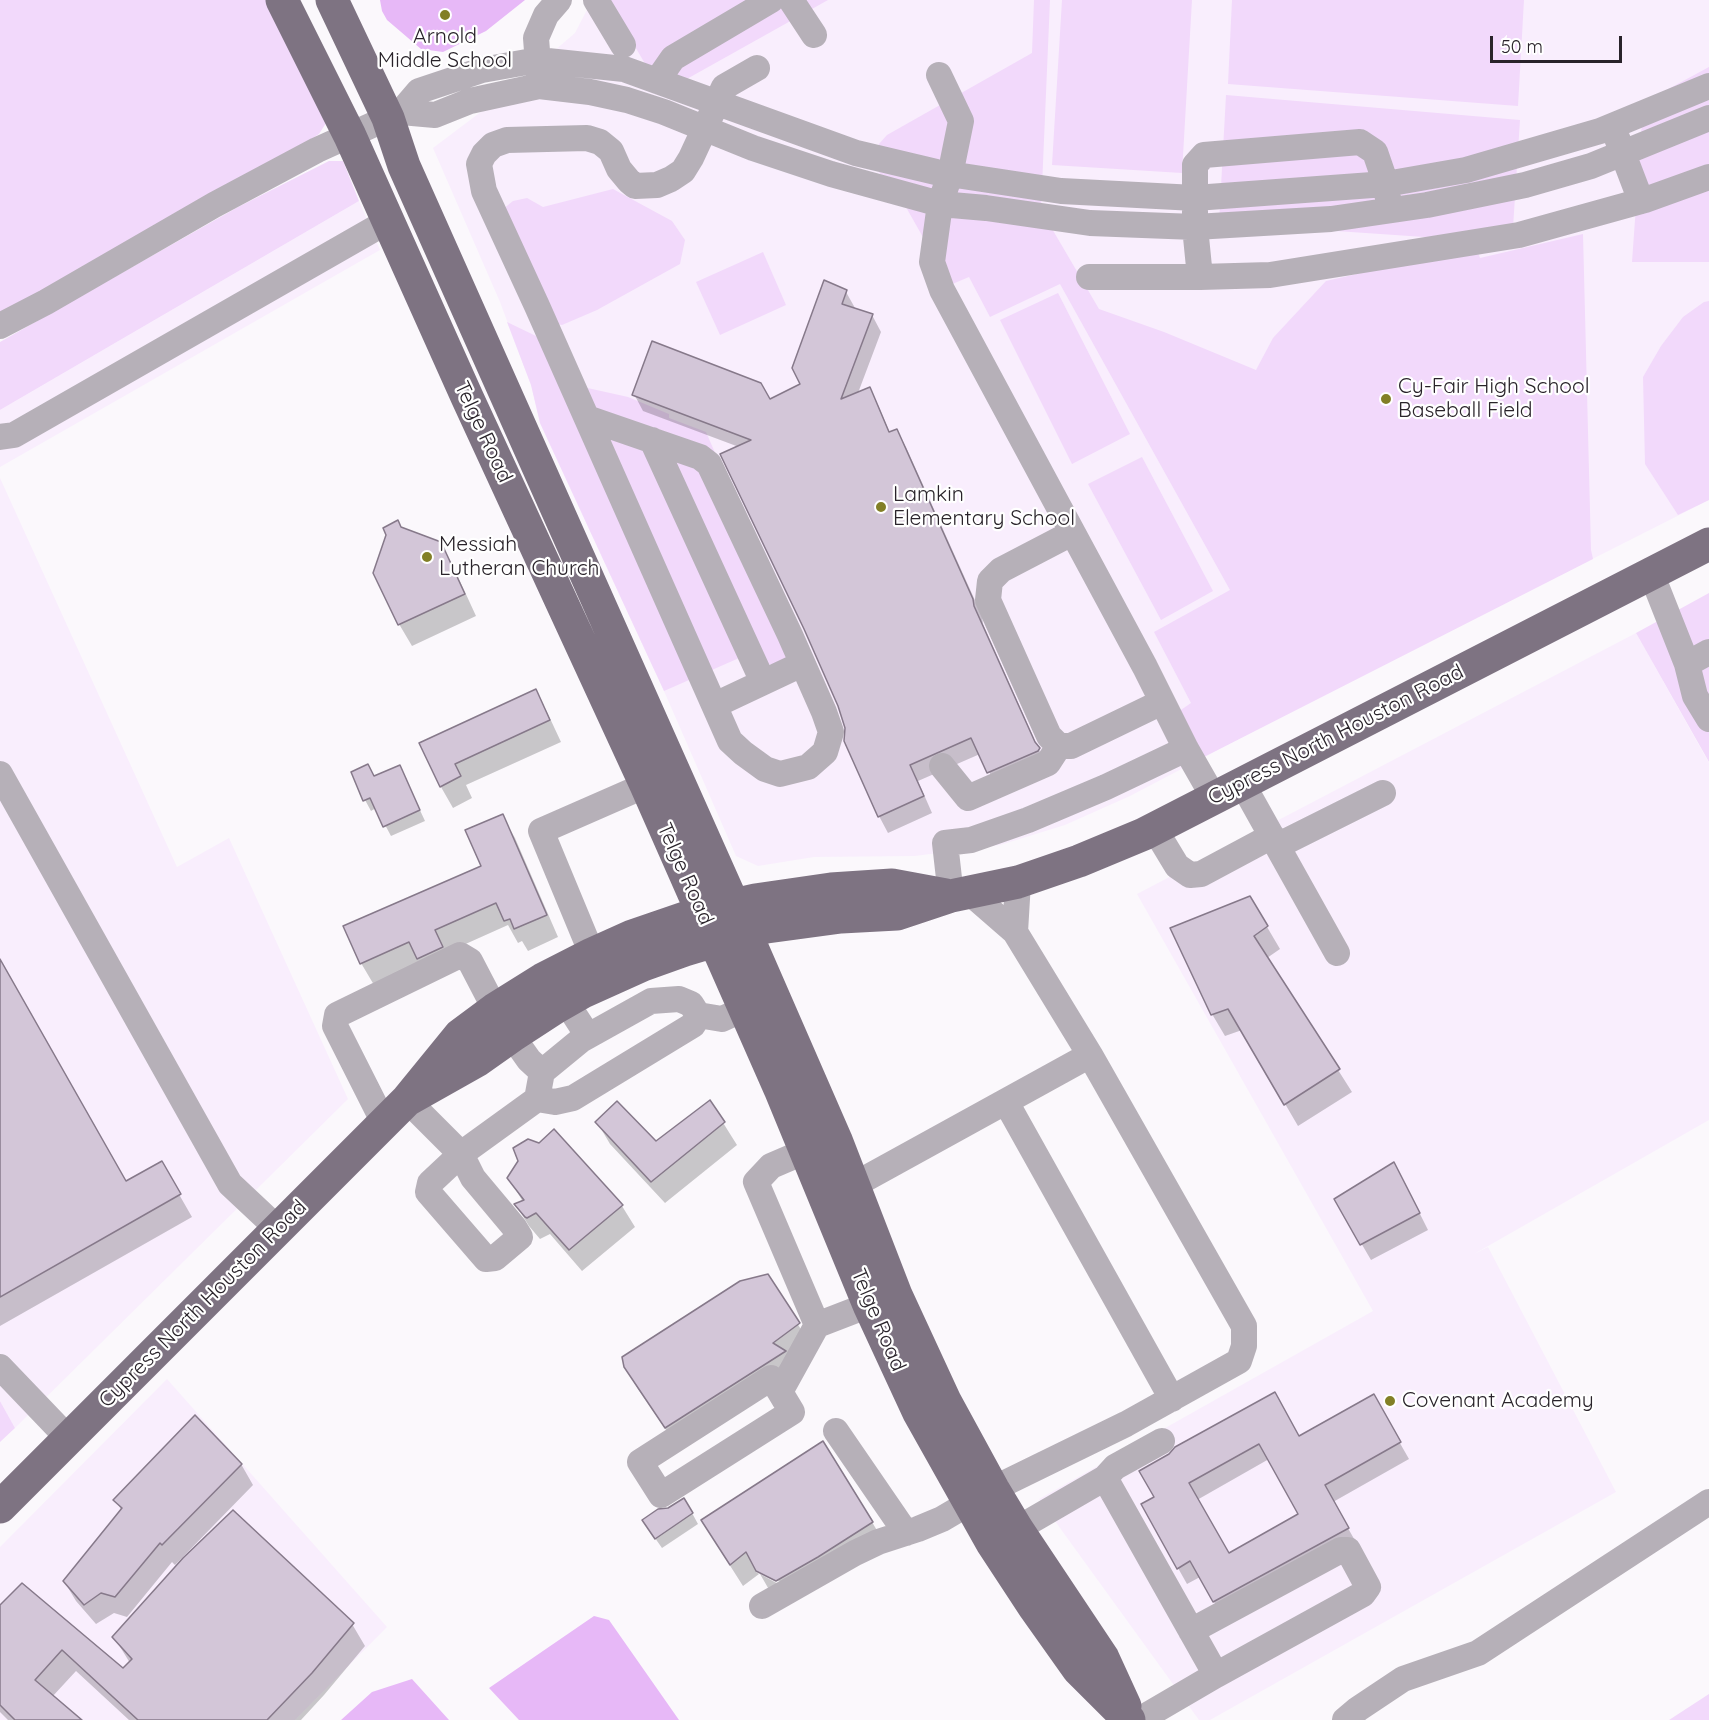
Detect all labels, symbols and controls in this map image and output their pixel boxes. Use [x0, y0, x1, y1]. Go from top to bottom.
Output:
marker: Arnold Middle School [438, 8, 452, 22]
place label: Arnold Middle School [378, 24, 512, 74]
scale bar [1493, 24, 1625, 62]
text: 50 m [1501, 35, 1543, 58]
place label: Cy-Fair High School Baseball Field [1398, 374, 1590, 424]
street label: Telge Road [449, 377, 517, 487]
marker: Cy-Fair High School Baseball Field [1379, 392, 1393, 406]
place label: Lamkin Elementary School [893, 482, 1075, 532]
marker: Lamkin Elementary School [874, 500, 888, 514]
place label: Messiah Lutheran Church [439, 532, 599, 582]
marker: Messiah Lutheran Church [420, 550, 434, 564]
street label: Cypress North Houston Road [1204, 659, 1468, 811]
street label: Telge Road [651, 819, 719, 929]
street label: Cypress North Houston Road [94, 1195, 312, 1413]
street label: Telge Road [845, 1265, 911, 1375]
place label: Covenant Academy [1402, 1388, 1594, 1414]
marker: Covenant Academy [1383, 1394, 1397, 1408]

